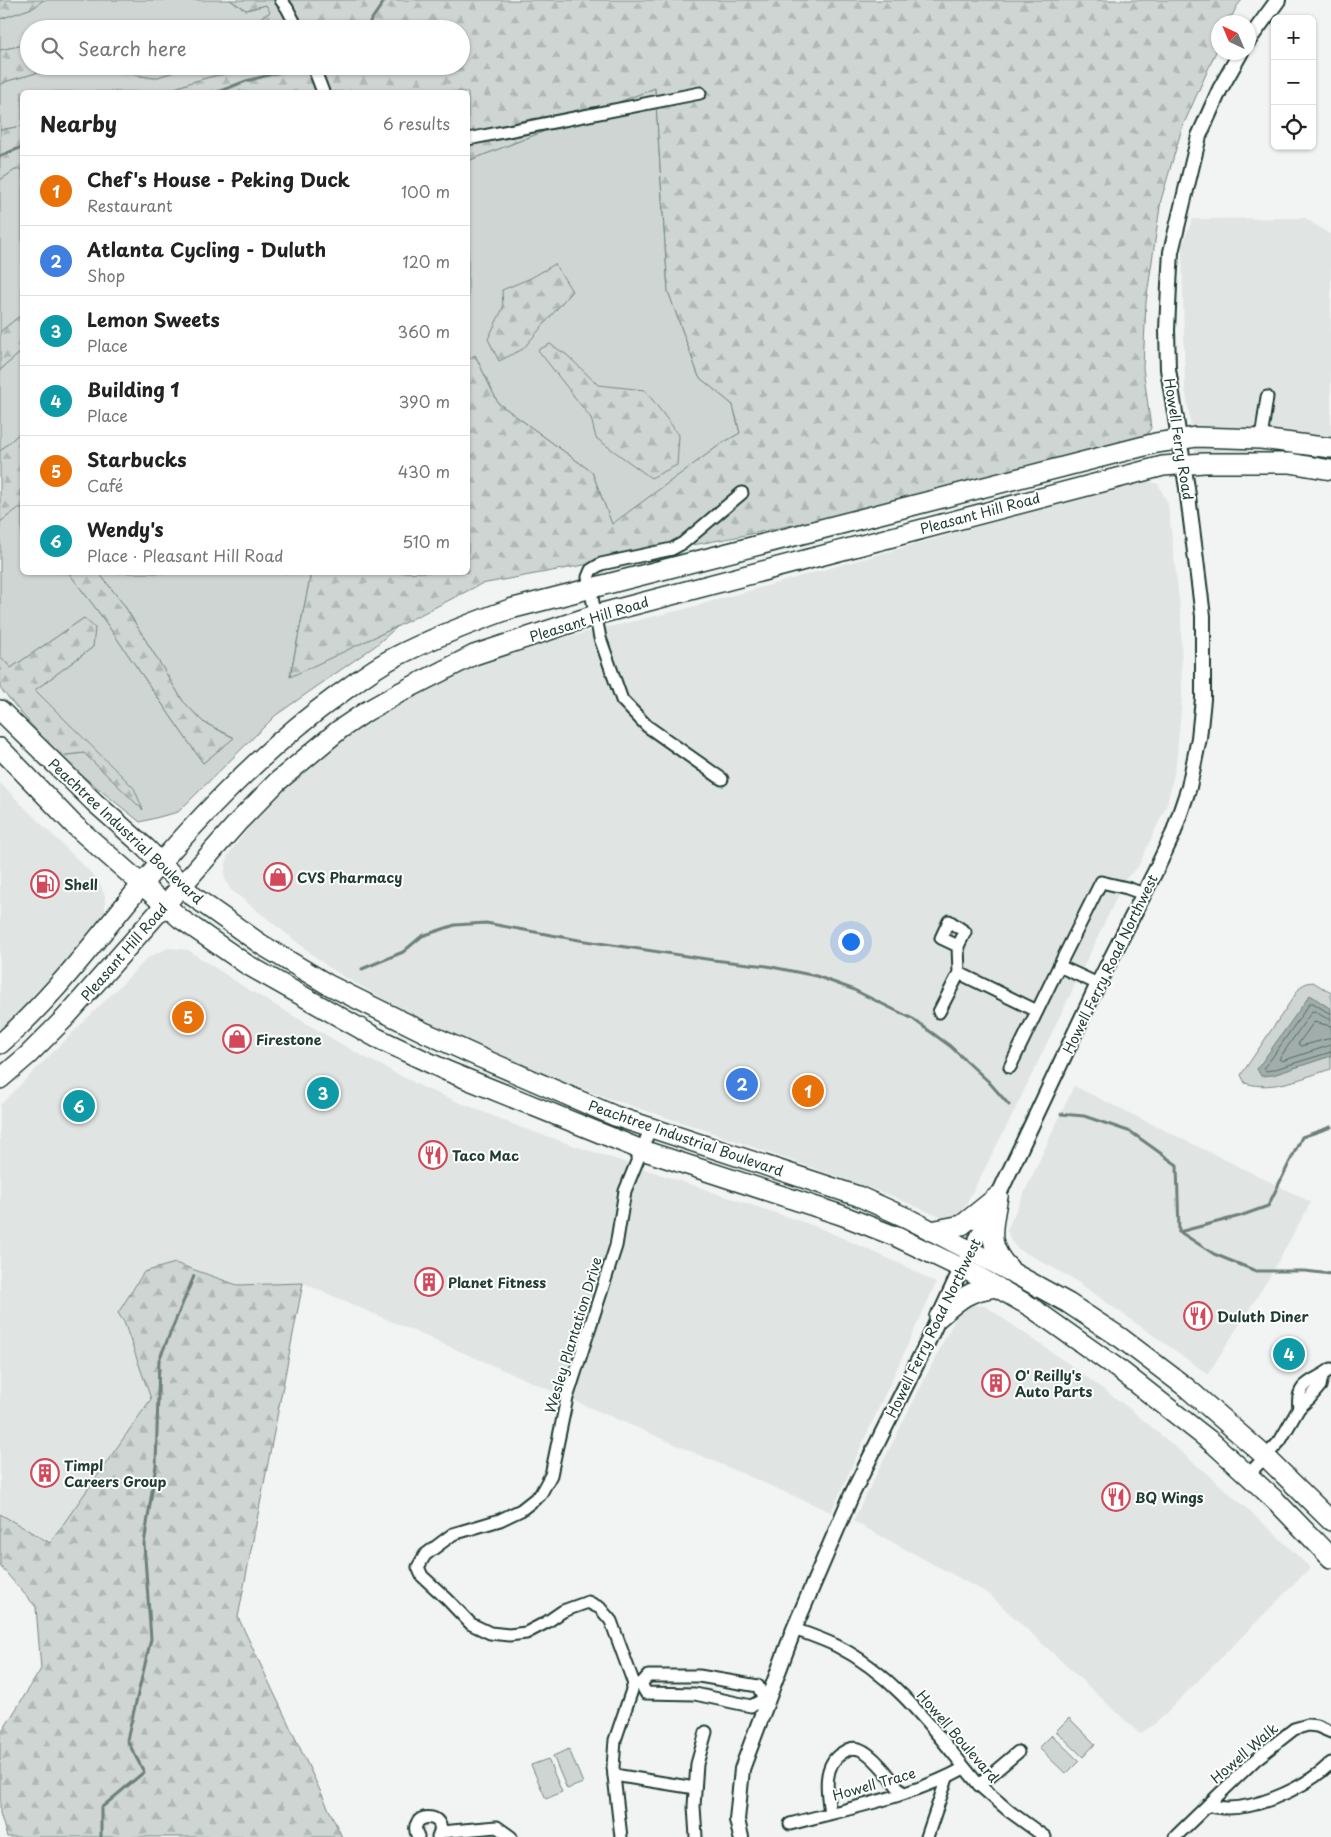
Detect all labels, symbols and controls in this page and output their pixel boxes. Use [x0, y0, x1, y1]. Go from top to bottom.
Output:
north arrow [1211, 15, 1256, 60]
map controls [1271, 15, 1316, 150]
button: + [1271, 15, 1316, 60]
search box [20, 20, 470, 75]
icon: search [38, 34, 66, 62]
text: Search here [78, 34, 187, 62]
button: − [1271, 60, 1316, 105]
button: locate [1271, 105, 1316, 150]
text: Nearby [40, 107, 117, 139]
text: 6 results [383, 111, 450, 135]
text: Chef's House - Peking Duck [87, 165, 350, 193]
text: 1 [52, 179, 60, 203]
text: 100 m [401, 179, 450, 203]
text: Restaurant [87, 193, 173, 217]
text: Atlanta Cycling - Duluth [87, 235, 326, 263]
text: 2 [50, 249, 62, 273]
text: 120 m [403, 249, 450, 273]
text: Shop [87, 263, 125, 287]
text: Lemon Sweets [87, 305, 220, 333]
text: 3 [51, 319, 61, 343]
text: 360 m [398, 319, 450, 343]
text: Place [87, 333, 128, 357]
text: Building 1 [87, 375, 179, 403]
street label: Howell Ferry Road [1159, 377, 1199, 501]
text: 4 [51, 389, 61, 413]
text: 390 m [399, 389, 450, 413]
text: Place [87, 403, 128, 427]
text: Starbucks [87, 445, 187, 473]
text: 5 [51, 459, 61, 483]
text: 430 m [398, 459, 450, 483]
text: Café [87, 473, 123, 497]
street label: Pleasant Hill Road [918, 487, 1042, 539]
text: Wendy's [87, 515, 164, 543]
text: 6 [50, 529, 62, 553]
text: 510 m [402, 529, 450, 553]
text: Place · Pleasant Hill Road [87, 543, 283, 567]
street label: Pleasant Hill Road [527, 591, 651, 647]
street label: Peachtree Industrial Boulevard [44, 753, 209, 909]
shop icon: CVS Pharmacy [263, 862, 293, 892]
place label: CVS Pharmacy [297, 867, 402, 888]
fuel station icon: Shell [30, 869, 60, 899]
street label: Howell Ferry Road Northwest [1057, 870, 1163, 1057]
place label: Shell [64, 874, 98, 895]
street label: Pleasant Hill Road [76, 899, 172, 1005]
your location [838, 929, 864, 955]
pin: 5 [172, 998, 204, 1036]
shop icon: Firestone [222, 1024, 252, 1054]
place label: Firestone [256, 1029, 322, 1050]
pin: 2 [726, 1065, 758, 1103]
pin: 1 [792, 1072, 824, 1110]
pin: 3 [307, 1074, 339, 1112]
pin: 6 [63, 1087, 95, 1125]
street label: Peachtree Industrial Boulevard [586, 1095, 787, 1181]
restaurant icon: Taco Mac [418, 1140, 448, 1170]
place label: Taco Mac [452, 1145, 519, 1166]
street label: Howell Ferry Road Northwest [880, 1234, 986, 1421]
street label: Wesley Plantation Drive [539, 1254, 607, 1416]
building icon: Planet Fitness [414, 1267, 444, 1297]
place label: Planet Fitness [448, 1272, 546, 1293]
restaurant icon: Duluth Diner [1183, 1301, 1213, 1331]
place label: Duluth Diner [1217, 1306, 1310, 1327]
pin: 4 [1273, 1335, 1305, 1373]
place label: O' Reilly's Auto Parts [1015, 1365, 1093, 1402]
building icon: O' Reilly's Auto Parts [981, 1368, 1011, 1398]
place label: Timpl Careers Group [64, 1455, 167, 1492]
building icon: Timpl Careers Group [30, 1458, 60, 1488]
restaurant icon: BQ Wings [1101, 1482, 1131, 1512]
place label: BQ Wings [1135, 1487, 1204, 1508]
street label: Howell Boulevard [912, 1685, 1004, 1787]
street label: Howell Walk [1206, 1717, 1283, 1788]
street label: Howell Trace [830, 1762, 918, 1806]

